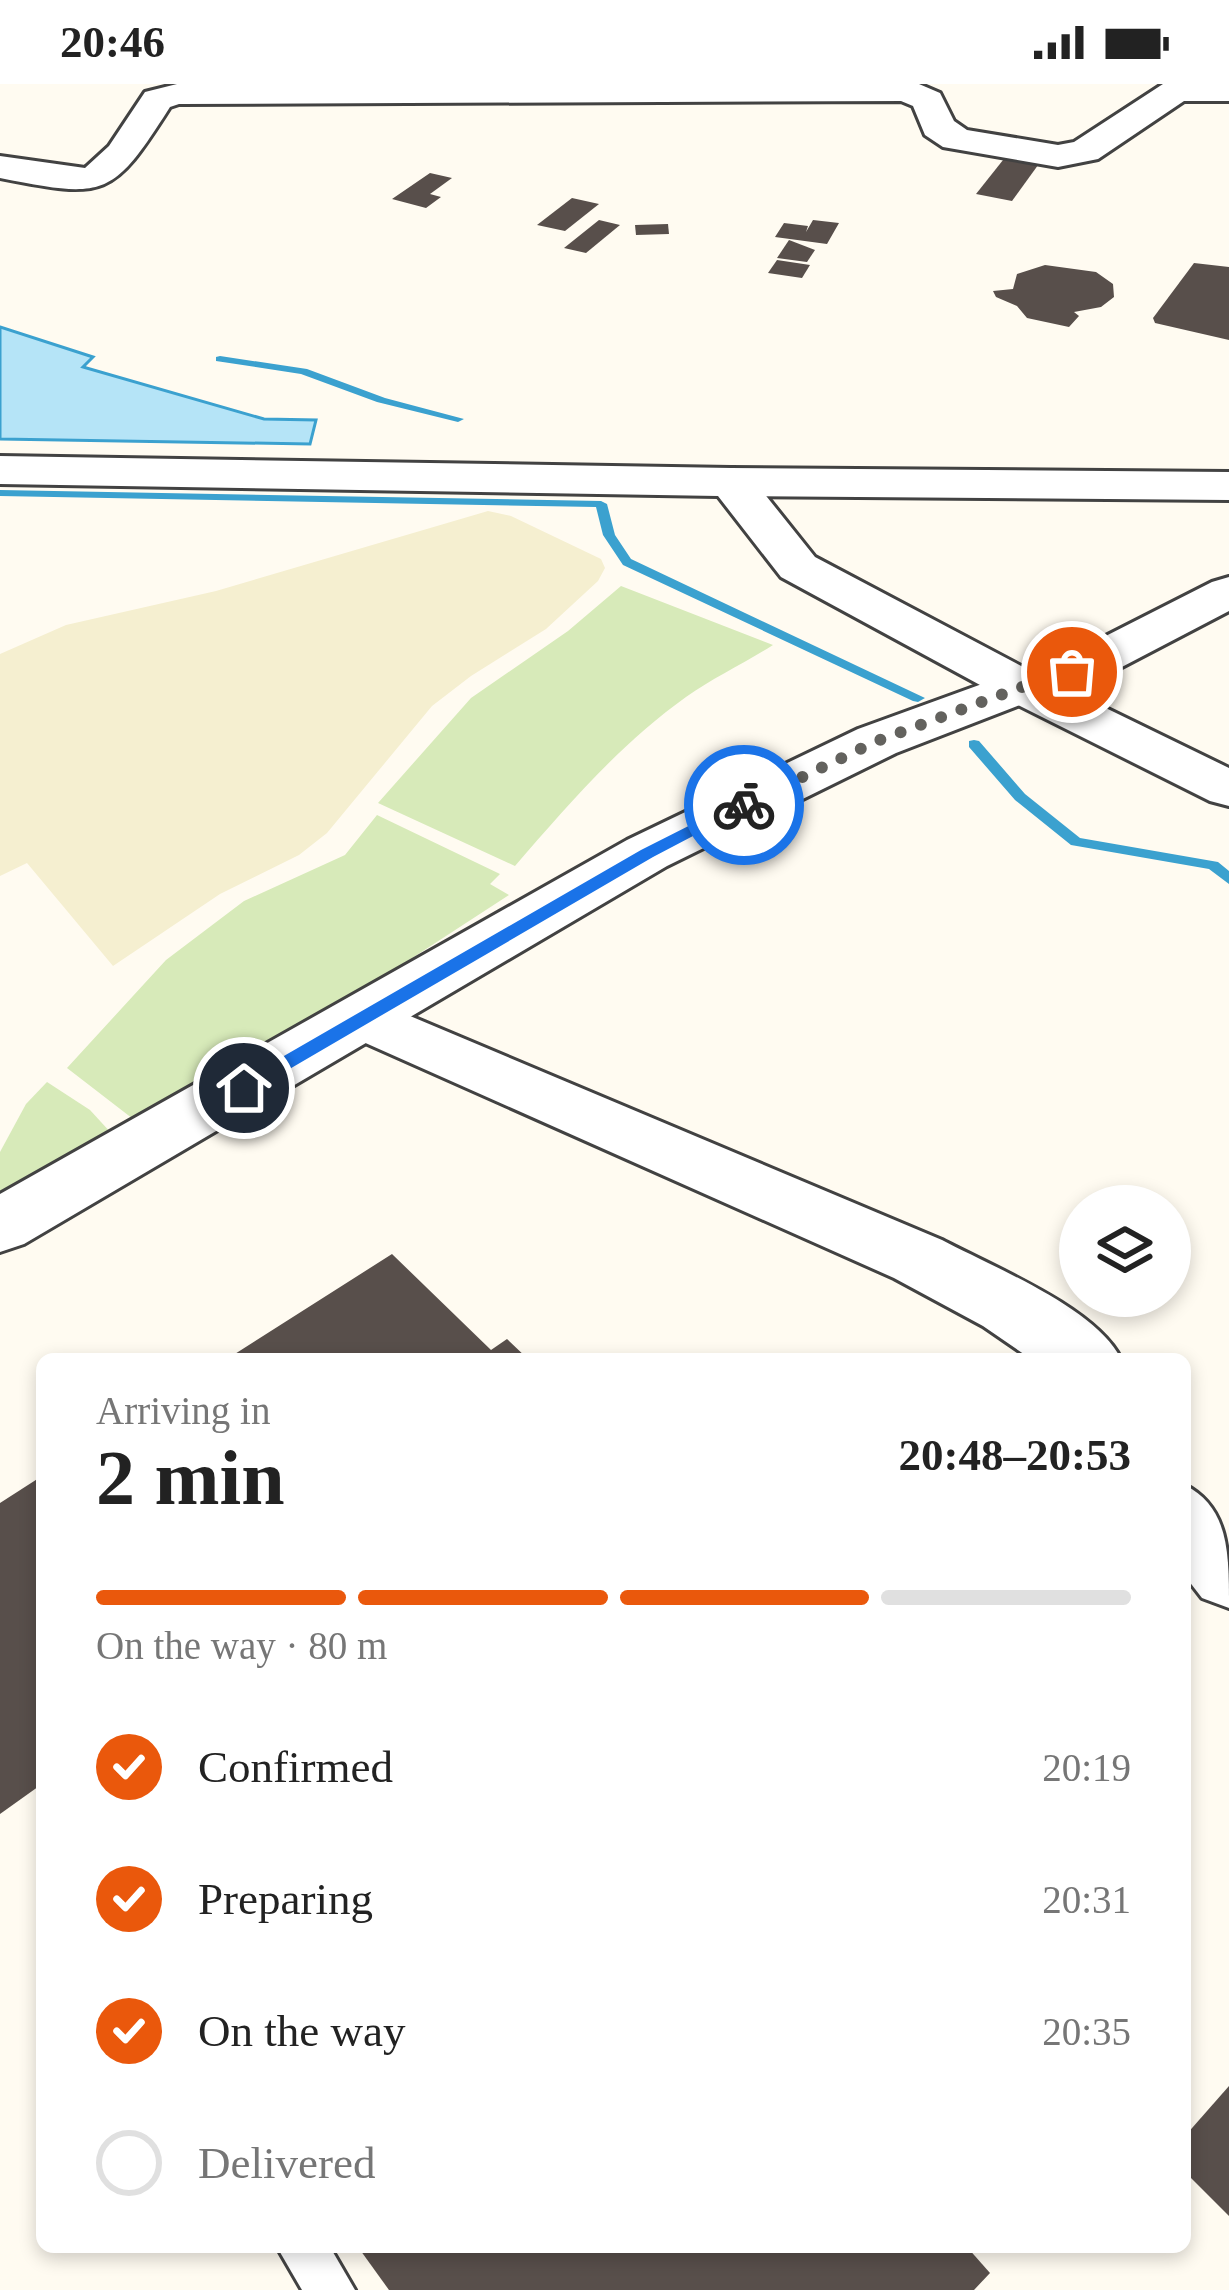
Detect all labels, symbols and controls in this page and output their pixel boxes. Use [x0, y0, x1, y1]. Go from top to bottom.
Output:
text: 20:46 [60, 17, 165, 67]
pin [1021, 621, 1123, 723]
icon: bag [1039, 639, 1105, 705]
courier [684, 745, 804, 865]
icon: bike [711, 772, 777, 838]
pin [193, 1037, 295, 1139]
icon: home [211, 1055, 277, 1121]
map controls [1059, 1185, 1191, 1317]
button: layers [1059, 1185, 1191, 1317]
text: Arriving in [96, 1389, 270, 1432]
text: 20:48–20:53 [899, 1430, 1131, 1480]
text: 2 min [96, 1434, 285, 1521]
text: On the way · 80 m [96, 1624, 387, 1667]
icon: check [96, 1734, 162, 1800]
text: Confirmed [198, 1742, 393, 1792]
text: 20:19 [1042, 1746, 1131, 1789]
icon: check [96, 1866, 162, 1932]
text: Preparing [198, 1874, 373, 1924]
text: 20:31 [1042, 1878, 1131, 1921]
icon: check [96, 1998, 162, 2064]
text: On the way [198, 2006, 405, 2056]
text: 20:35 [1042, 2010, 1131, 2053]
text: Delivered [198, 2138, 375, 2188]

